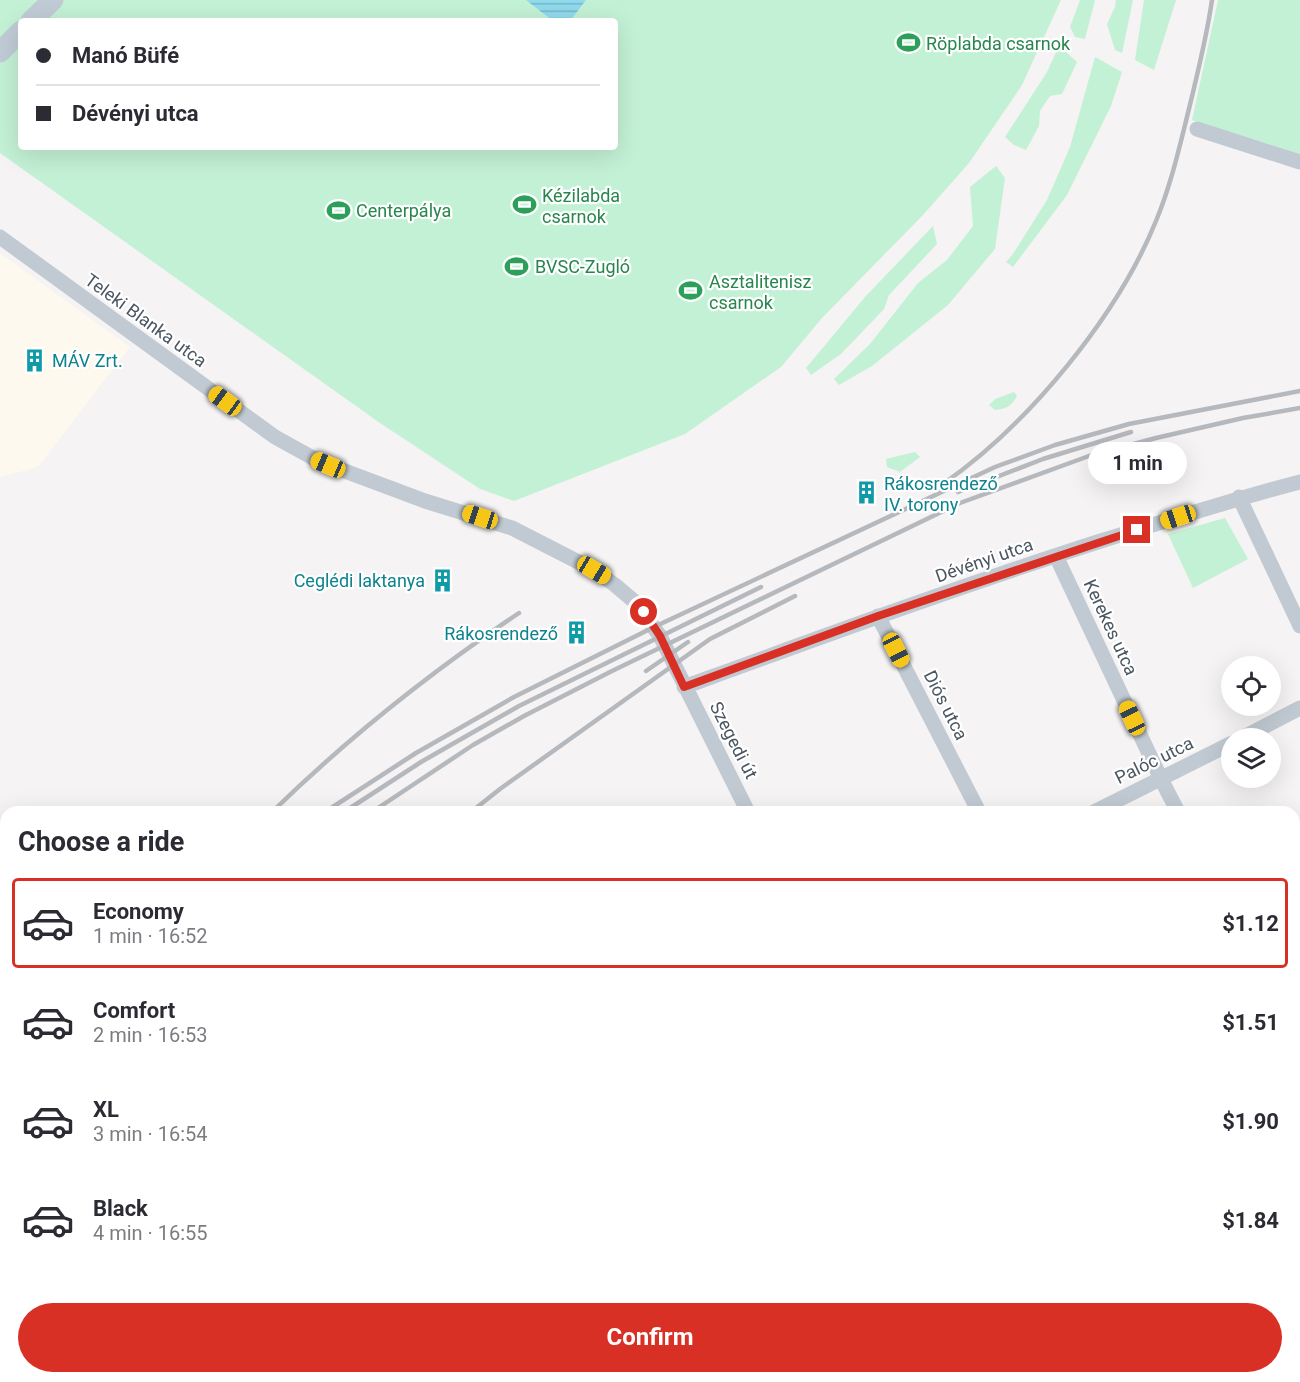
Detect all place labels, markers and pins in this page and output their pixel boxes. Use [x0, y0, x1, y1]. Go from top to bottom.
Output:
sports icon: Röplabda csarnok [895, 30, 921, 56]
place label: Röplabda csarnok [926, 33, 1071, 54]
place label: Kézilabda csarnok [542, 185, 620, 227]
sports icon: Kézilabda csarnok [511, 192, 537, 218]
sports icon: Centerpálya [325, 197, 351, 223]
place label: Centerpálya [356, 200, 451, 221]
sports icon: BVSC-Zugló [504, 253, 530, 279]
place label: BVSC-Zugló [535, 256, 630, 277]
place label: Asztalitenisz csarnok [709, 271, 811, 313]
sports icon: Asztalitenisz csarnok [678, 278, 704, 304]
building icon: MÁV Zrt. [21, 347, 47, 373]
place label: MÁV Zrt. [52, 350, 123, 371]
place label: Rákosrendező IV. torony [884, 473, 998, 515]
building icon: Rákosrendező IV. torony [853, 480, 879, 506]
building icon: Ceglédi laktanya [430, 567, 456, 593]
place label: Ceglédi laktanya [294, 570, 425, 591]
building icon: Rákosrendező [563, 620, 589, 646]
place label: Rákosrendező [444, 623, 558, 644]

